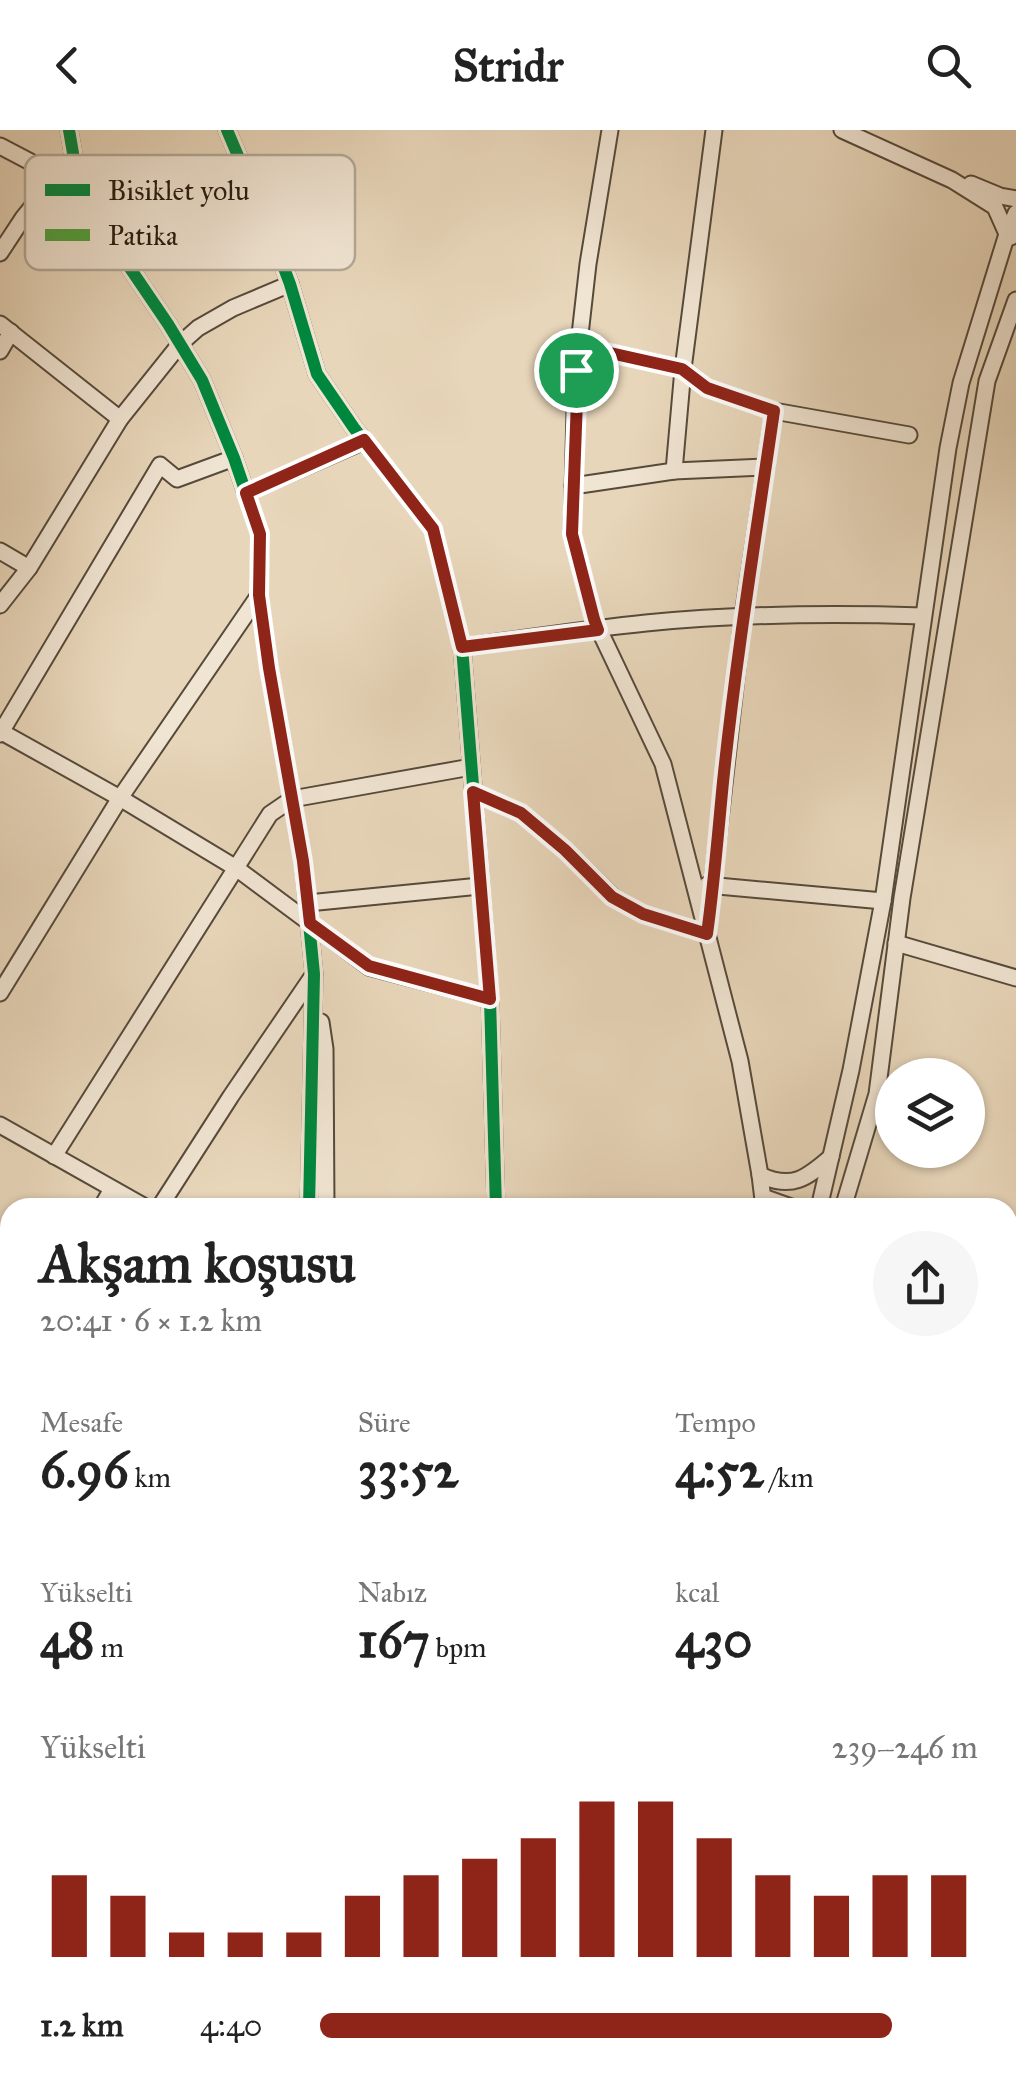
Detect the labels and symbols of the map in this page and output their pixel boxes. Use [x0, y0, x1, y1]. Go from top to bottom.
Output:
legend [25, 155, 355, 270]
text: Bisiklet yolu [108, 173, 250, 208]
text: Patika [108, 218, 178, 253]
pin [534, 328, 619, 413]

